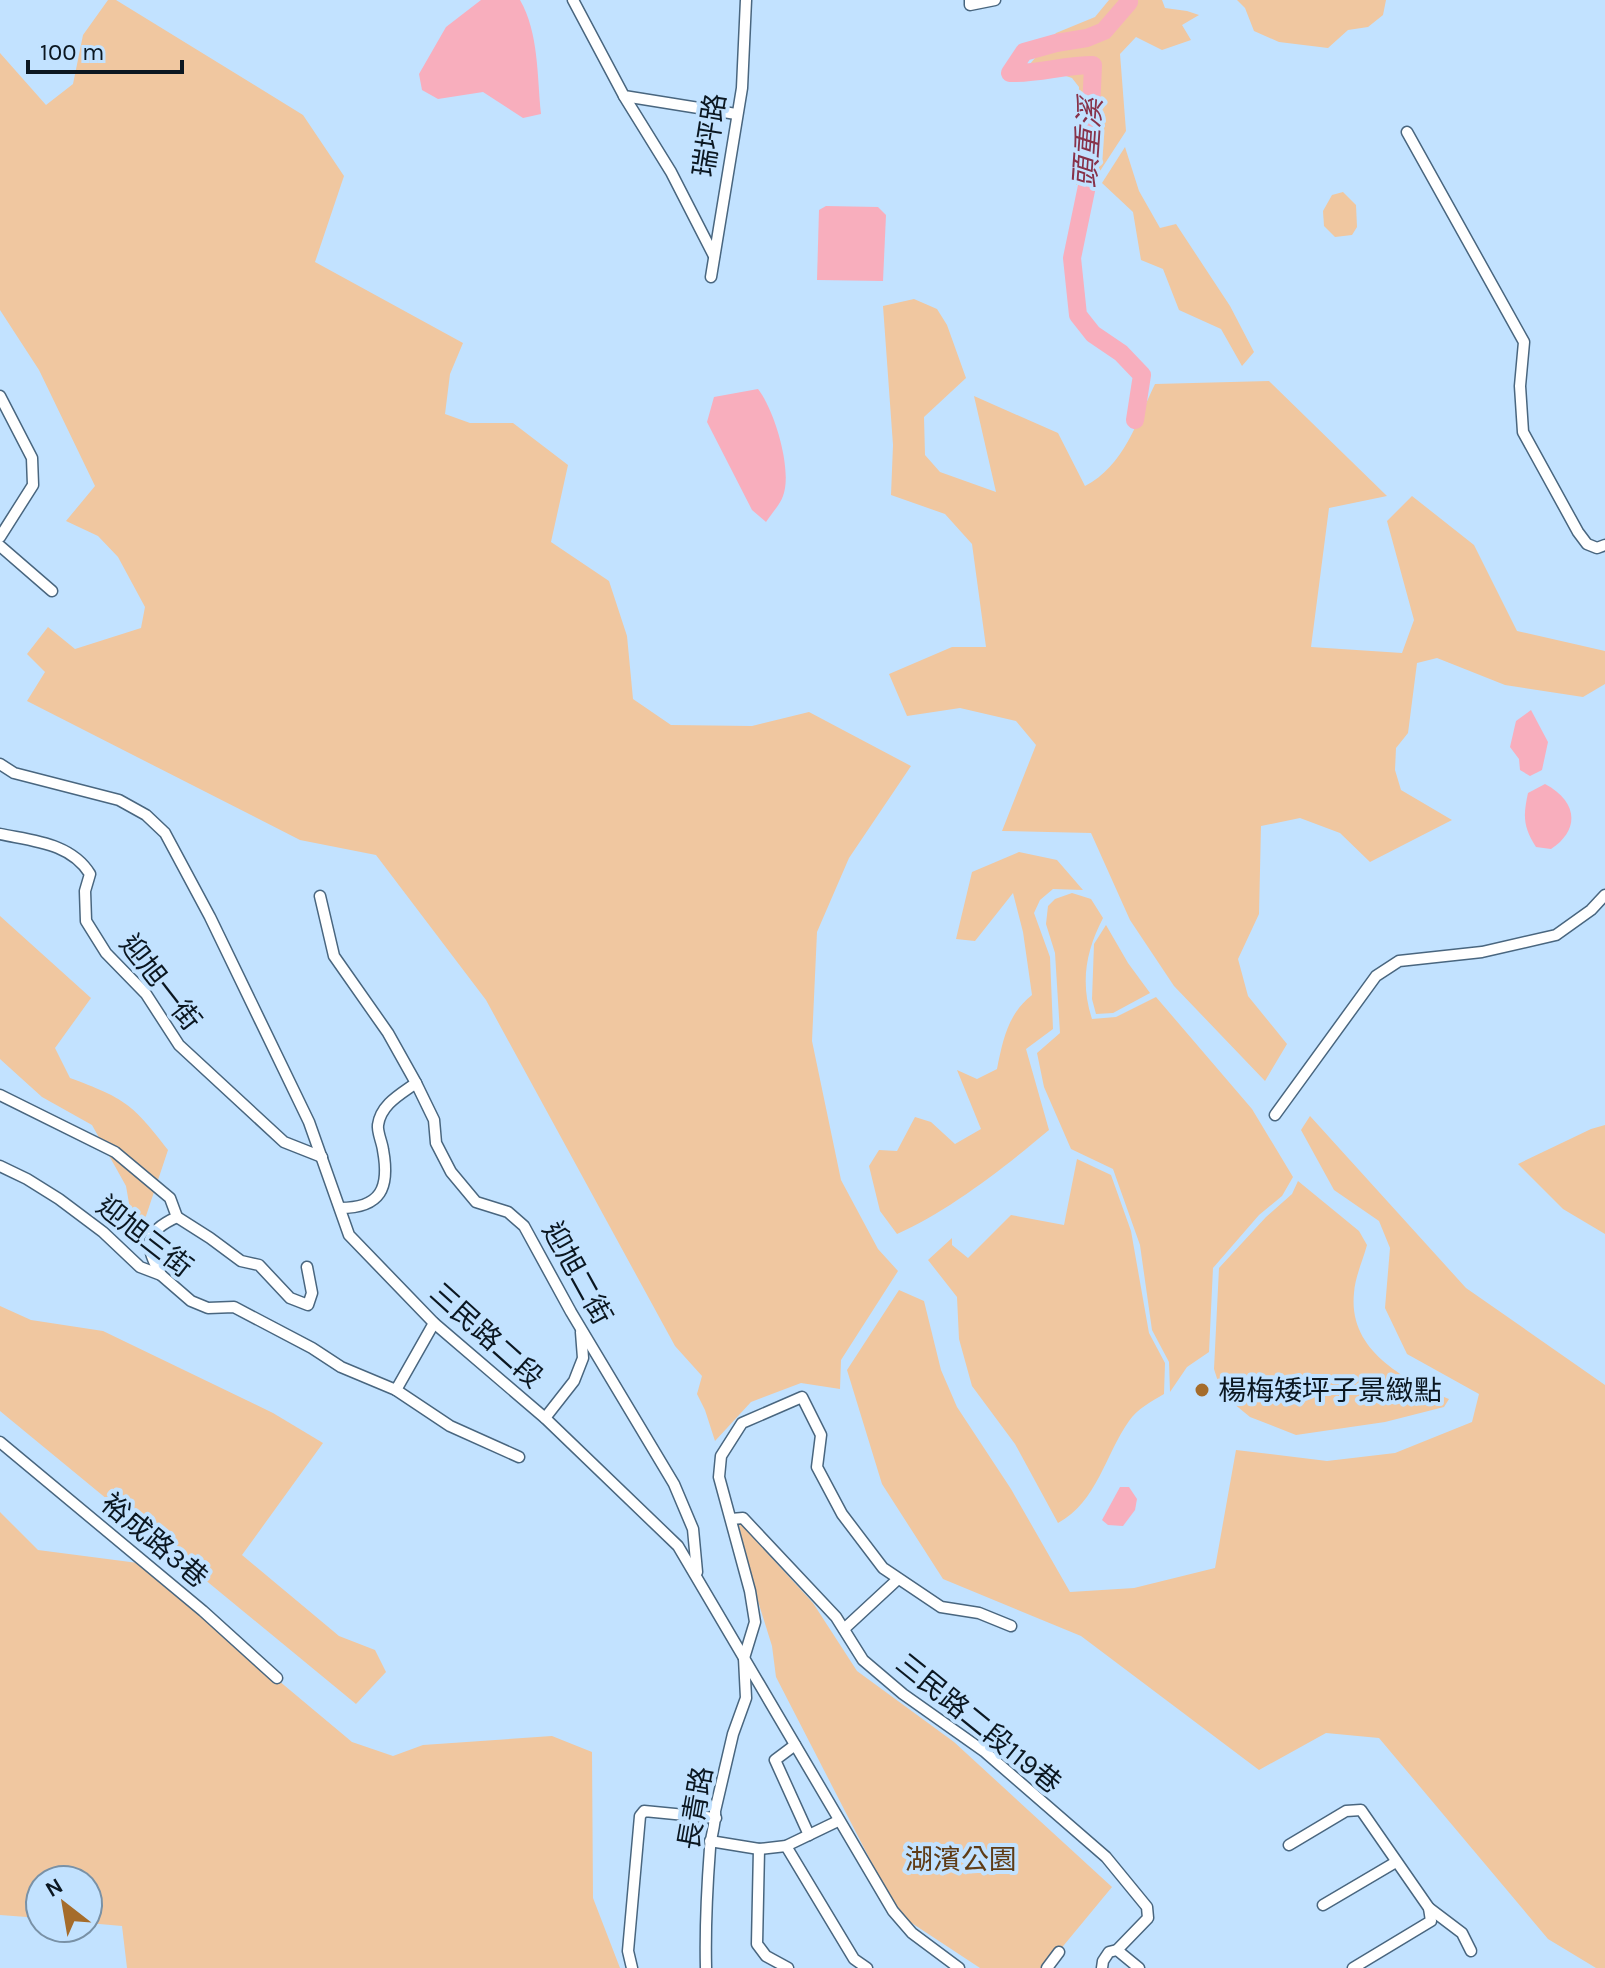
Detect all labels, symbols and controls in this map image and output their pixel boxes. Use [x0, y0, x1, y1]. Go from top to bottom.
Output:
scale bar [28, 24, 182, 74]
text: 100 m [40, 38, 105, 66]
street label: 瑞坪路 [687, 91, 732, 179]
water label: 頭重溪 [1067, 93, 1109, 189]
street label: 迎旭一街 [113, 928, 208, 1037]
street label: 迎旭三街 [90, 1189, 199, 1284]
street label: 迎旭二街 [536, 1216, 619, 1330]
street label: 三民路二段 [424, 1276, 550, 1394]
place label: 楊梅矮坪子景緻點 [1218, 1374, 1442, 1407]
marker: 楊梅矮坪子景緻點 [1193, 1381, 1211, 1399]
street label: 裕成路3巷 [95, 1486, 215, 1594]
street label: 三民路二段119巷 [890, 1647, 1068, 1800]
street label: 長青路 [672, 1764, 719, 1852]
park label: 湖濱公園 [905, 1843, 1017, 1876]
north arrow [24, 1864, 104, 1944]
text: N [41, 1873, 68, 1903]

